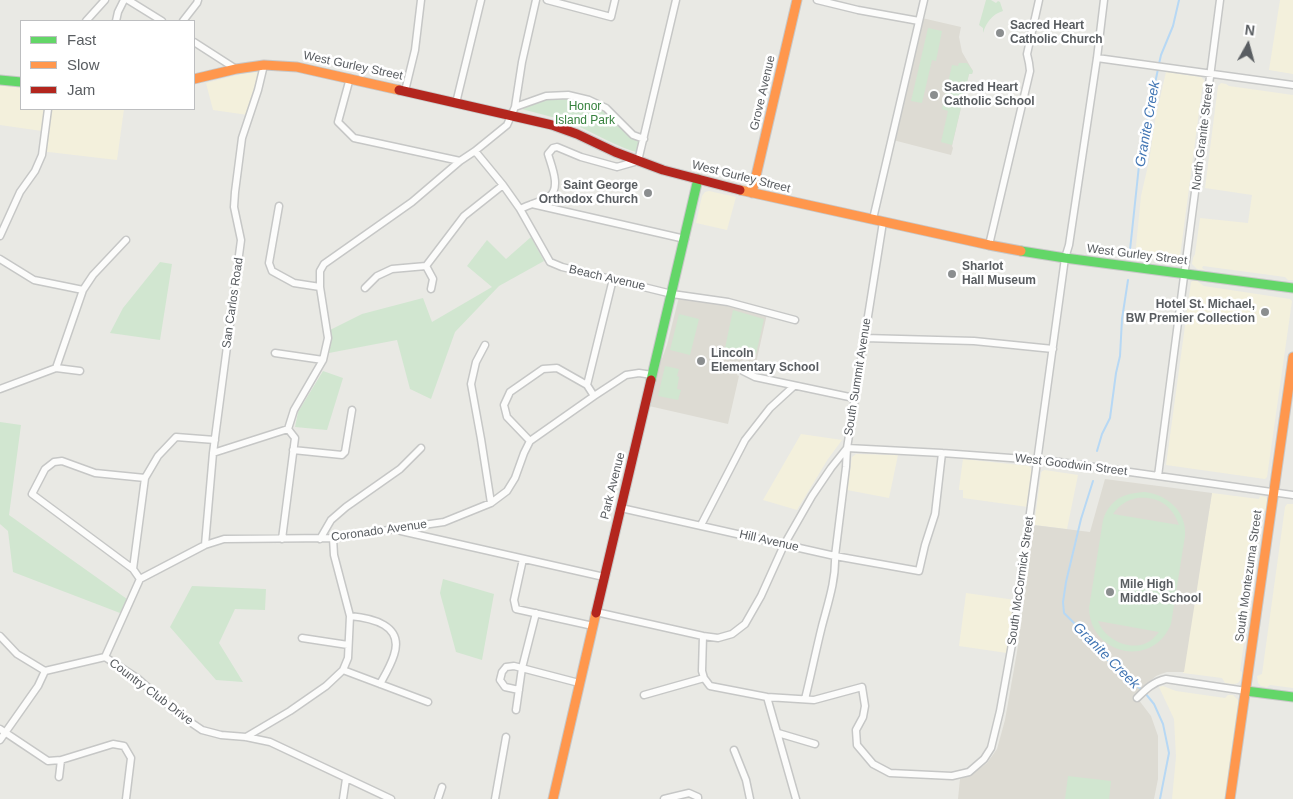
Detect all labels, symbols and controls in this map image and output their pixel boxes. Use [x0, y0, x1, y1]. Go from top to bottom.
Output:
place label: Sacred Heart Catholic Church [1010, 19, 1103, 47]
legend [20, 20, 195, 110]
north arrow [1223, 20, 1273, 70]
text: N [1244, 22, 1256, 39]
marker: Sacred Heart Catholic Church [994, 27, 1006, 39]
text: Fast [67, 31, 96, 48]
street label: West Gurley Street [302, 48, 404, 84]
street label: Grove Avenue [747, 54, 779, 132]
text: Slow [67, 56, 100, 73]
water label: Granite Creek [1132, 80, 1164, 168]
text: Jam [67, 81, 95, 98]
place label: Sacred Heart Catholic School [944, 81, 1035, 109]
street label: North Granite Street [1189, 83, 1217, 191]
marker: Sacred Heart Catholic School [928, 89, 940, 101]
park label: Honor Island Park [555, 100, 615, 128]
street label: West Gurley Street [690, 158, 792, 196]
place label: Saint George Orthodox Church [539, 179, 638, 207]
marker: Saint George Orthodox Church [642, 187, 654, 199]
street label: West Gurley Street [1086, 242, 1188, 268]
street label: San Carlos Road [220, 257, 246, 349]
place label: Sharlot Hall Museum [962, 260, 1036, 288]
street label: Beach Avenue [567, 262, 647, 294]
marker: Sharlot Hall Museum [946, 268, 958, 280]
place label: Hotel St. Michael, BW Premier Collection [1126, 298, 1255, 326]
marker: Hotel St. Michael, BW Premier Collection [1259, 306, 1271, 318]
street label: South Summit Avenue [842, 317, 874, 437]
place label: Lincoln Elementary School [711, 347, 819, 375]
marker: Lincoln Elementary School [695, 355, 707, 367]
street label: Park Avenue [598, 451, 628, 521]
street label: West Goodwin Street [1014, 451, 1128, 479]
street label: South Montezuma Street [1233, 509, 1265, 643]
street label: South McCormick Street [1005, 516, 1037, 646]
street label: Coronado Avenue [330, 517, 428, 545]
street label: Hill Avenue [738, 527, 800, 555]
place label: Mile High Middle School [1120, 578, 1201, 606]
marker: Mile High Middle School [1104, 586, 1116, 598]
water label: Granite Creek [1069, 619, 1143, 693]
street label: Country Club Drive [106, 656, 196, 728]

